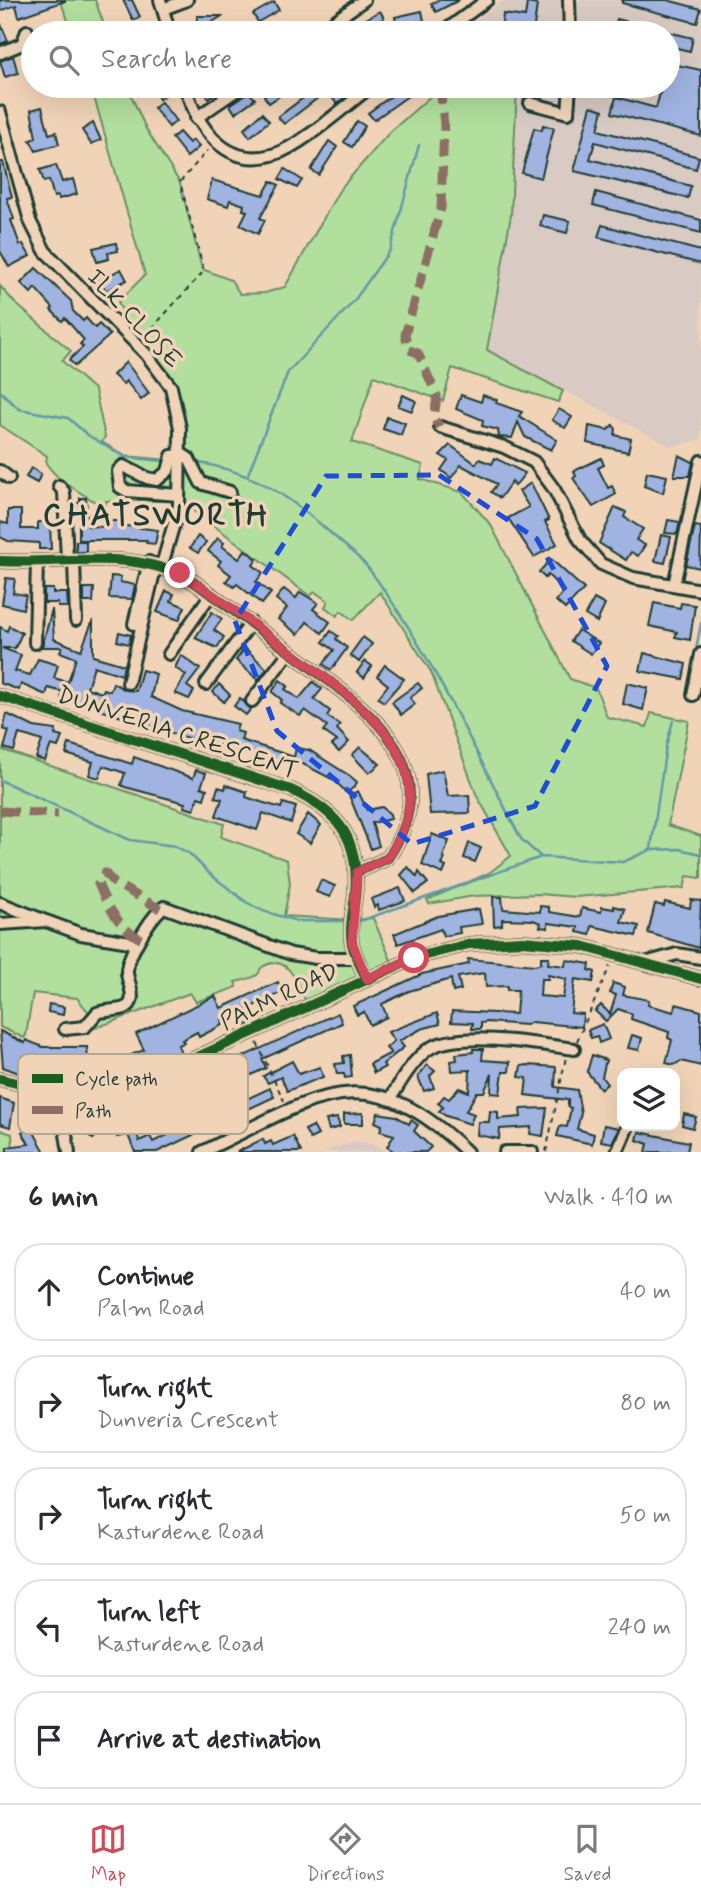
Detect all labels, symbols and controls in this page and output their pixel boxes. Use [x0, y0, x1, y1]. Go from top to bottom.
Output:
search box [21, 21, 680, 98]
icon: search [45, 41, 83, 79]
text: Search here [101, 43, 232, 77]
street label: ILK CLOSE [80, 262, 188, 376]
district label: CHATSWORTH [43, 495, 269, 537]
route end [164, 557, 195, 588]
street label: DUNVERIA CRESCENT [53, 680, 302, 787]
route start [398, 942, 429, 973]
street label: PALM ROAD [215, 956, 344, 1038]
legend [18, 1054, 248, 1134]
text: Cycle path [75, 1067, 158, 1092]
map controls [617, 1068, 680, 1131]
button: layers [617, 1068, 680, 1131]
text: Path [75, 1099, 112, 1124]
text: 6 min [28, 1178, 99, 1217]
text: Walk · 410 m [544, 1183, 673, 1213]
text: Continue [97, 1260, 194, 1294]
icon: ahead [30, 1273, 68, 1311]
text: 40 m [620, 1277, 671, 1307]
text: Palm Road [97, 1294, 205, 1324]
text: Turn right [97, 1372, 213, 1406]
icon: right [30, 1385, 68, 1423]
text: 80 m [620, 1389, 671, 1419]
text: Dunveria Crescent [97, 1406, 279, 1436]
text: Turn right [97, 1484, 213, 1518]
icon: right [30, 1497, 68, 1535]
text: 50 m [620, 1501, 671, 1531]
text: Kasturdene Road [97, 1518, 264, 1548]
text: Turn left [97, 1596, 201, 1630]
icon: left [30, 1609, 68, 1647]
text: 240 m [607, 1613, 671, 1643]
text: Kasturdene Road [97, 1630, 264, 1660]
icon: arrive [30, 1721, 68, 1759]
text: Arrive at destination [97, 1723, 321, 1757]
tab: Map [89, 1820, 127, 1887]
tab: Directions [306, 1820, 385, 1887]
tab: Saved [563, 1820, 611, 1887]

